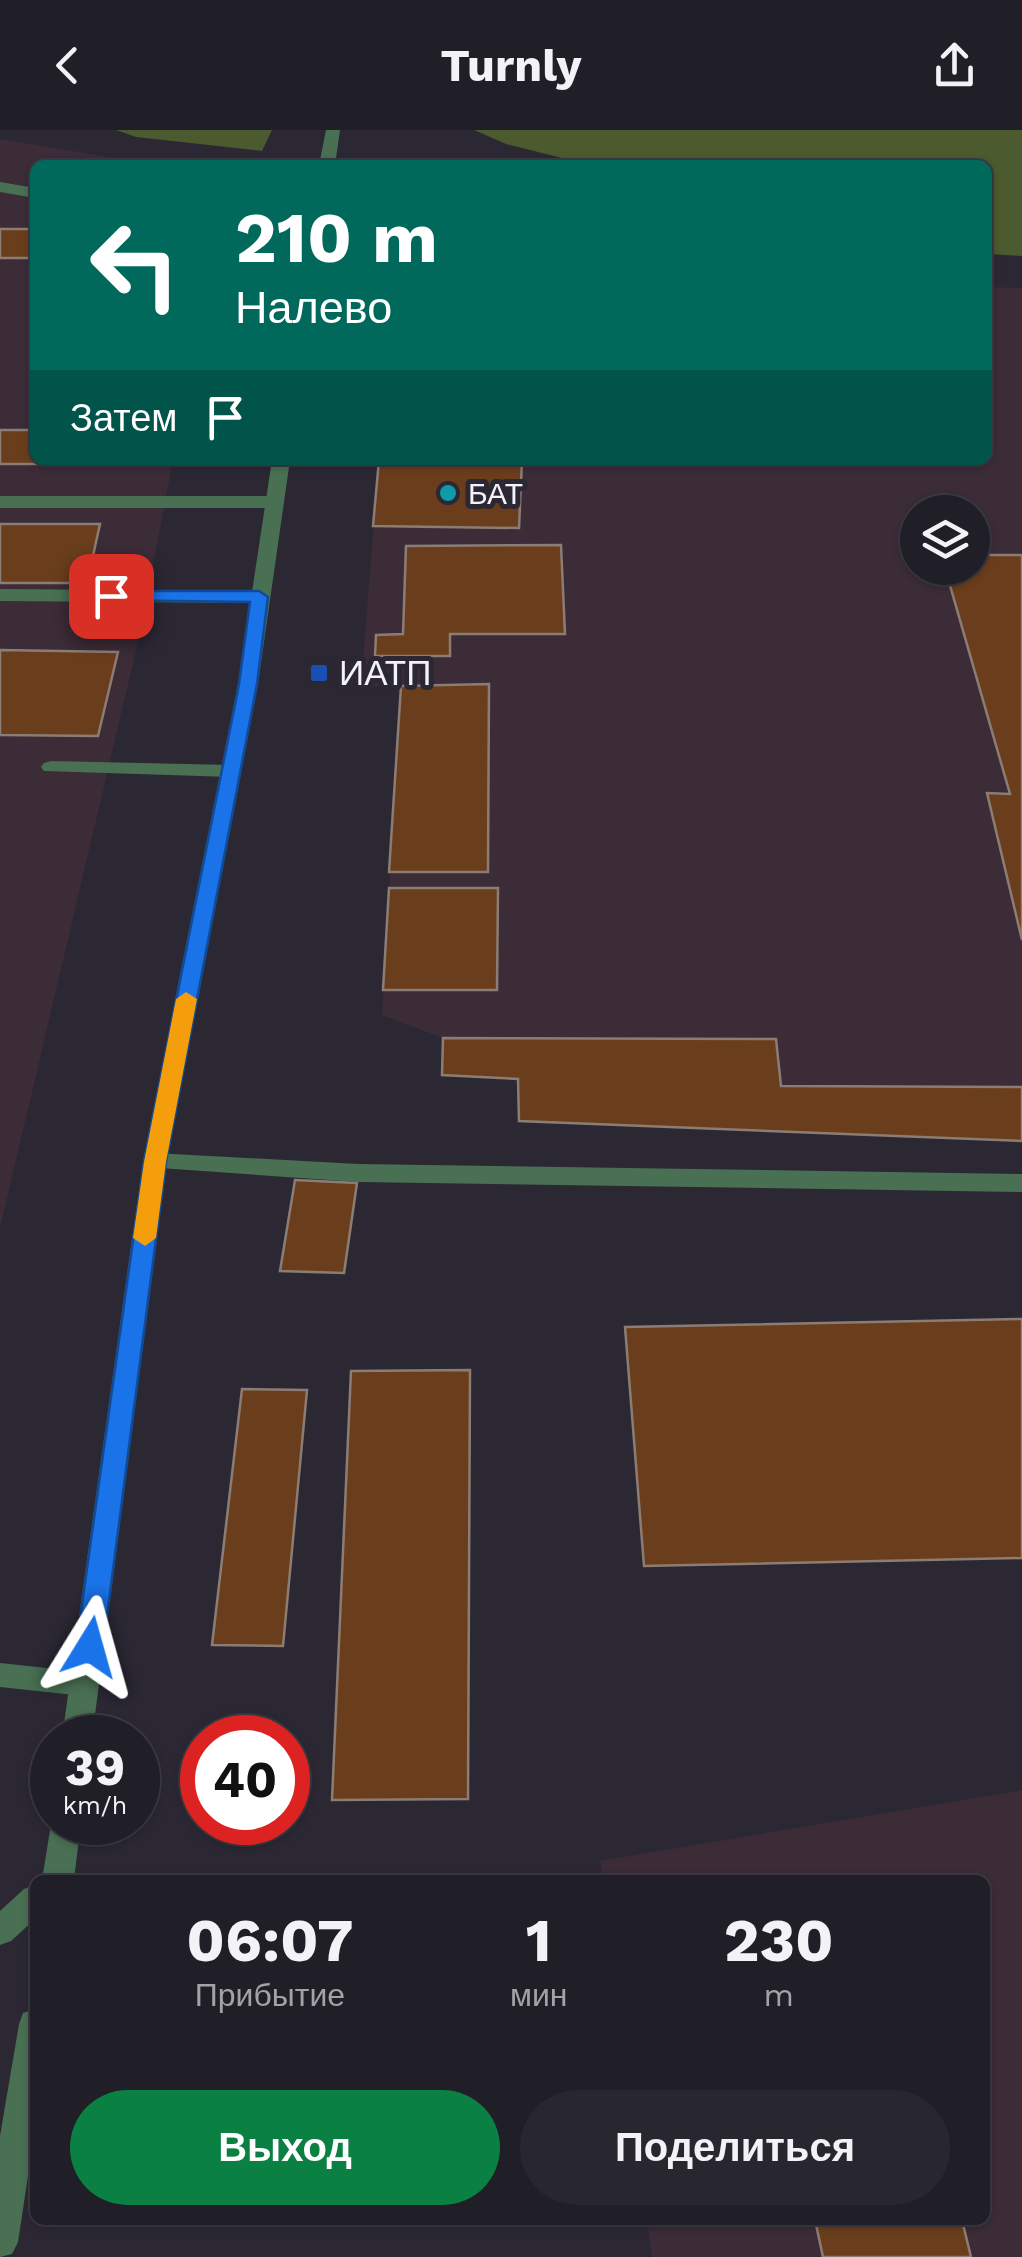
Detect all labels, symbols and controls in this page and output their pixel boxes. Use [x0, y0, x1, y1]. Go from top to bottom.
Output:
icon: back [40, 38, 95, 93]
icon: share [927, 38, 982, 93]
text: Turnly [440, 39, 582, 92]
text: 210 m [235, 197, 438, 279]
icon: left [70, 200, 200, 330]
text: Налево [235, 281, 392, 334]
icon: arrive [198, 390, 253, 445]
text: Затем [70, 396, 178, 440]
place label: БАТ [468, 476, 523, 511]
marker: БАТ [437, 482, 459, 504]
map controls [900, 495, 990, 585]
button: layers [900, 495, 990, 585]
pin [69, 554, 154, 639]
icon: arrive [84, 569, 139, 624]
place label: ИАТП [339, 652, 431, 694]
marker: ИАТП [308, 662, 330, 684]
position arrow [38, 1595, 142, 1699]
speed limit sign: 40 [180, 1715, 310, 1845]
text: 39 [65, 1738, 125, 1797]
text: km/h [63, 1791, 127, 1820]
text: 06:07 [186, 1905, 354, 1976]
text: 1 [526, 1905, 552, 1976]
text: 230 [724, 1905, 834, 1976]
text: Прибытие [195, 1976, 345, 2014]
text: мин [510, 1976, 567, 2014]
text: m [763, 1976, 794, 2014]
button: Выход [70, 2090, 500, 2205]
button: Поделиться [520, 2090, 950, 2205]

